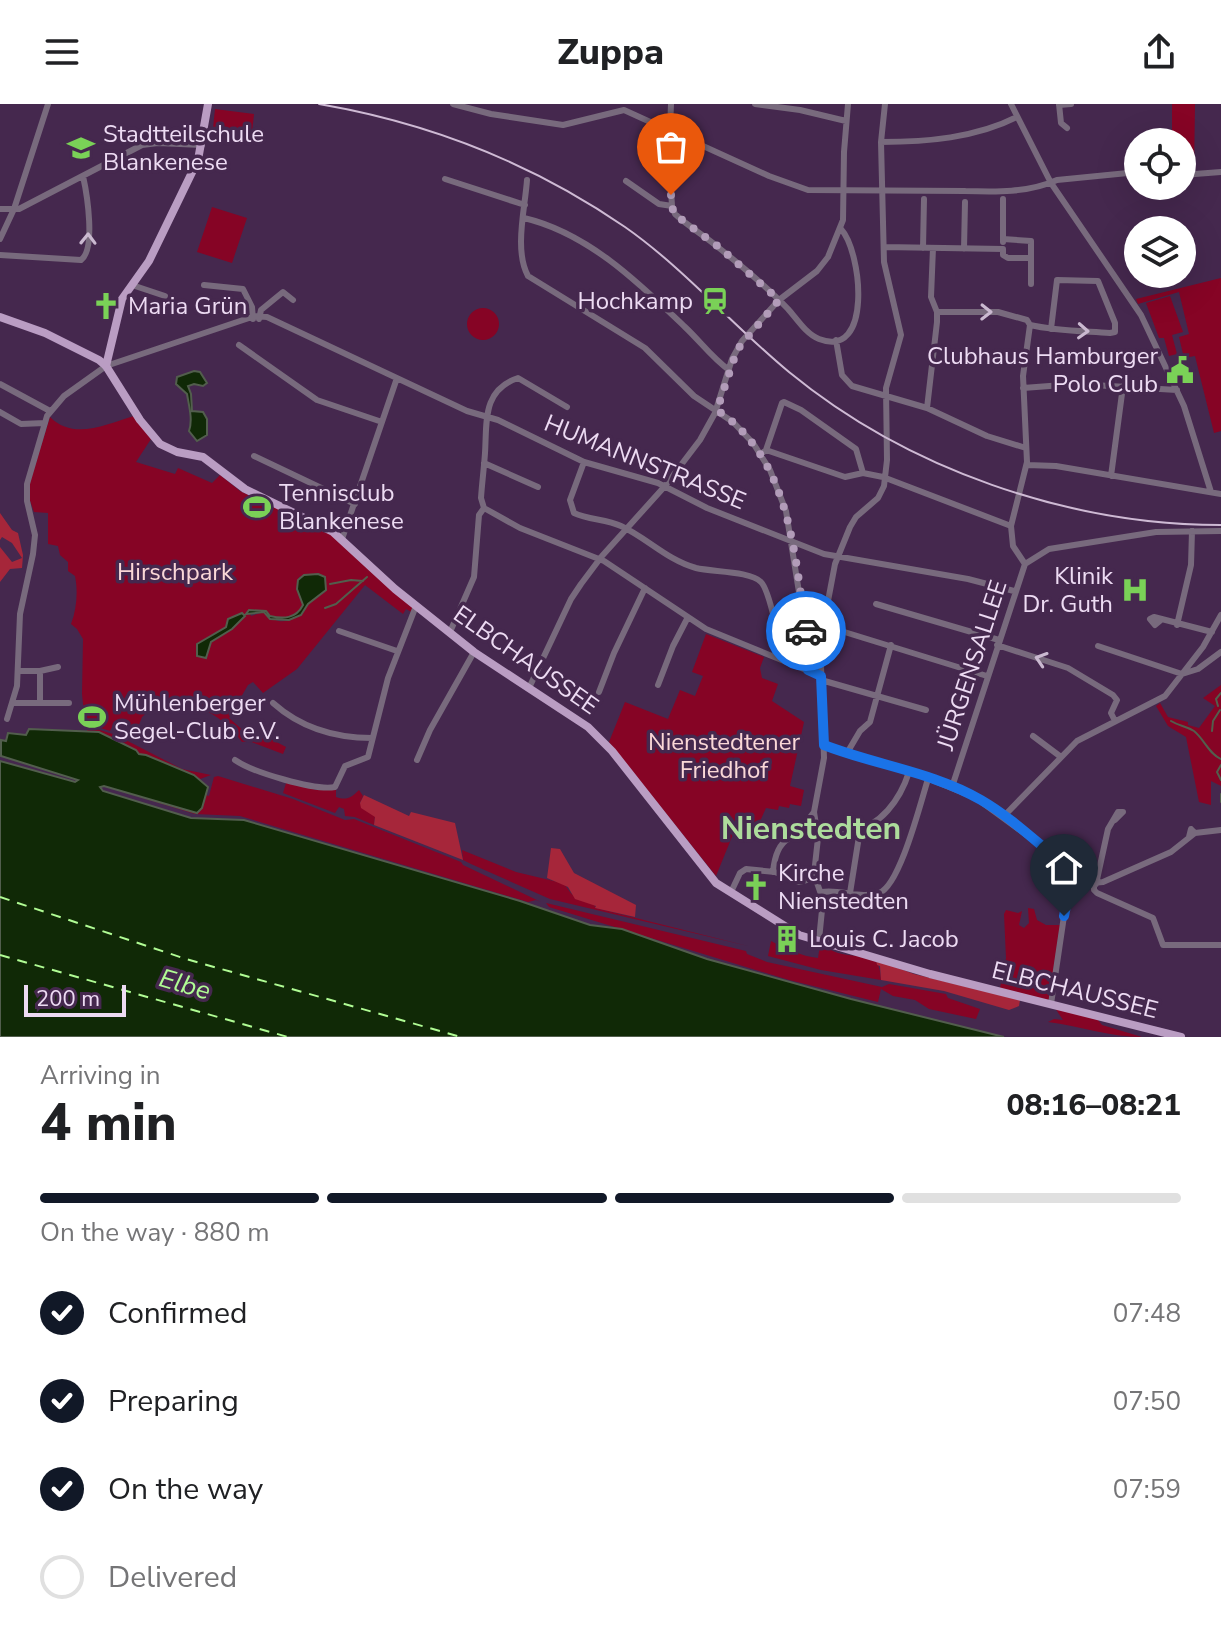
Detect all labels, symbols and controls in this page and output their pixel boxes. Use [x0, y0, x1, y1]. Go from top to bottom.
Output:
text: Zuppa [557, 28, 664, 77]
icon: menu [40, 30, 84, 74]
icon: share [1137, 30, 1181, 74]
pin [637, 113, 705, 195]
place label: Stadtteilschule Blankenese [103, 118, 264, 178]
icon: bag [649, 125, 693, 169]
map controls [1124, 128, 1196, 288]
button: locate [1124, 128, 1196, 200]
school or university icon: Stadtteilschule Blankenese [66, 133, 96, 163]
button: layers [1124, 216, 1196, 288]
one-way arrow [79, 232, 97, 245]
place label: Hochkamp [578, 285, 693, 317]
station icon: Hochkamp [700, 286, 730, 316]
place label: Maria Grün [128, 290, 247, 322]
church icon: Maria Grün [91, 291, 121, 321]
one-way arrow [980, 303, 993, 320]
one-way arrow [1077, 322, 1090, 339]
place label: Clubhaus Hamburger Polo Club [927, 340, 1158, 400]
public building icon: Clubhaus Hamburger Polo Club [1165, 355, 1195, 385]
street label: HUMANNSTRASSE [539, 407, 751, 517]
place label: Tennisclub Blankenese [279, 477, 404, 537]
sports icon: Tennisclub Blankenese [242, 492, 272, 522]
park label: Hirschpark [117, 556, 234, 588]
place label: Klinik Dr. Guth [1023, 560, 1114, 620]
hospital icon: Klinik Dr. Guth [1120, 575, 1150, 605]
street label: JÜRGENSALLEE [929, 576, 1015, 755]
courier [766, 591, 846, 671]
street label: ELBCHAUSSEE [447, 598, 605, 722]
icon: car [784, 609, 828, 653]
one-way arrow [1035, 652, 1049, 668]
place label: Mühlenberger Segel-Club e.V. [114, 687, 280, 747]
sports icon: Mühlenberger Segel-Club e.V. [77, 702, 107, 732]
park label: Nienstedtener Friedhof [648, 726, 801, 786]
district label: Nienstedten [721, 807, 901, 850]
pin [1030, 834, 1098, 916]
icon: home [1042, 846, 1086, 890]
place label: Kirche Nienstedten [778, 857, 909, 917]
church icon: Kirche Nienstedten [741, 872, 771, 902]
place label: Louis C. Jacob [809, 923, 959, 955]
building icon: Louis C. Jacob [772, 924, 802, 954]
street label: ELBCHAUSSEE [989, 954, 1161, 1026]
water label: Elbe [155, 961, 215, 1008]
scale bar [24, 981, 126, 1017]
text: 200 m [36, 984, 100, 1014]
text: Arriving in [40, 1058, 161, 1093]
text: 08:16–08:21 [1006, 1085, 1181, 1126]
text: 4 min [40, 1087, 177, 1158]
text: On the way · 880 m [40, 1215, 269, 1250]
icon: check [40, 1291, 84, 1335]
text: Confirmed [108, 1293, 248, 1334]
text: 07:48 [1113, 1296, 1181, 1331]
icon: check [40, 1379, 84, 1423]
text: Preparing [108, 1381, 239, 1422]
text: 07:50 [1113, 1384, 1181, 1419]
icon: check [40, 1467, 84, 1511]
text: On the way [108, 1469, 263, 1510]
text: 07:59 [1113, 1472, 1181, 1507]
text: Delivered [108, 1557, 237, 1598]

